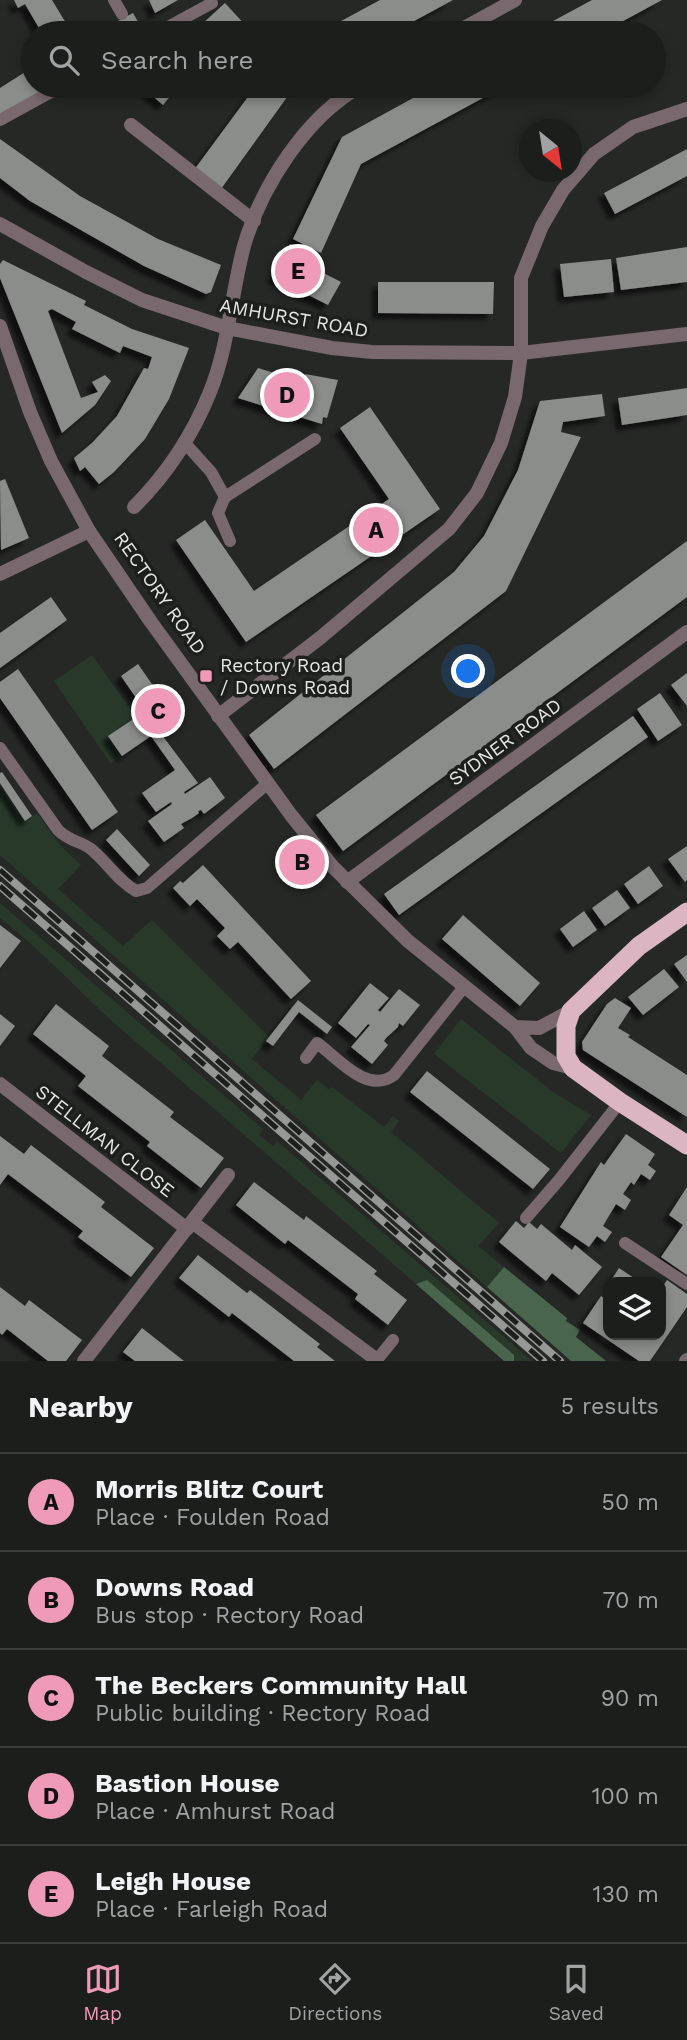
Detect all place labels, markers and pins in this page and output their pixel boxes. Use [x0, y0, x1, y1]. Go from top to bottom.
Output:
pin: E [275, 245, 321, 297]
pin: D [264, 369, 310, 421]
pin: A [353, 504, 399, 556]
place label: Rectory Road / Downs Road [220, 654, 350, 699]
marker: Rectory Road / Downs Road [198, 668, 214, 684]
pin: C [135, 685, 181, 737]
pin: B [279, 836, 325, 888]

